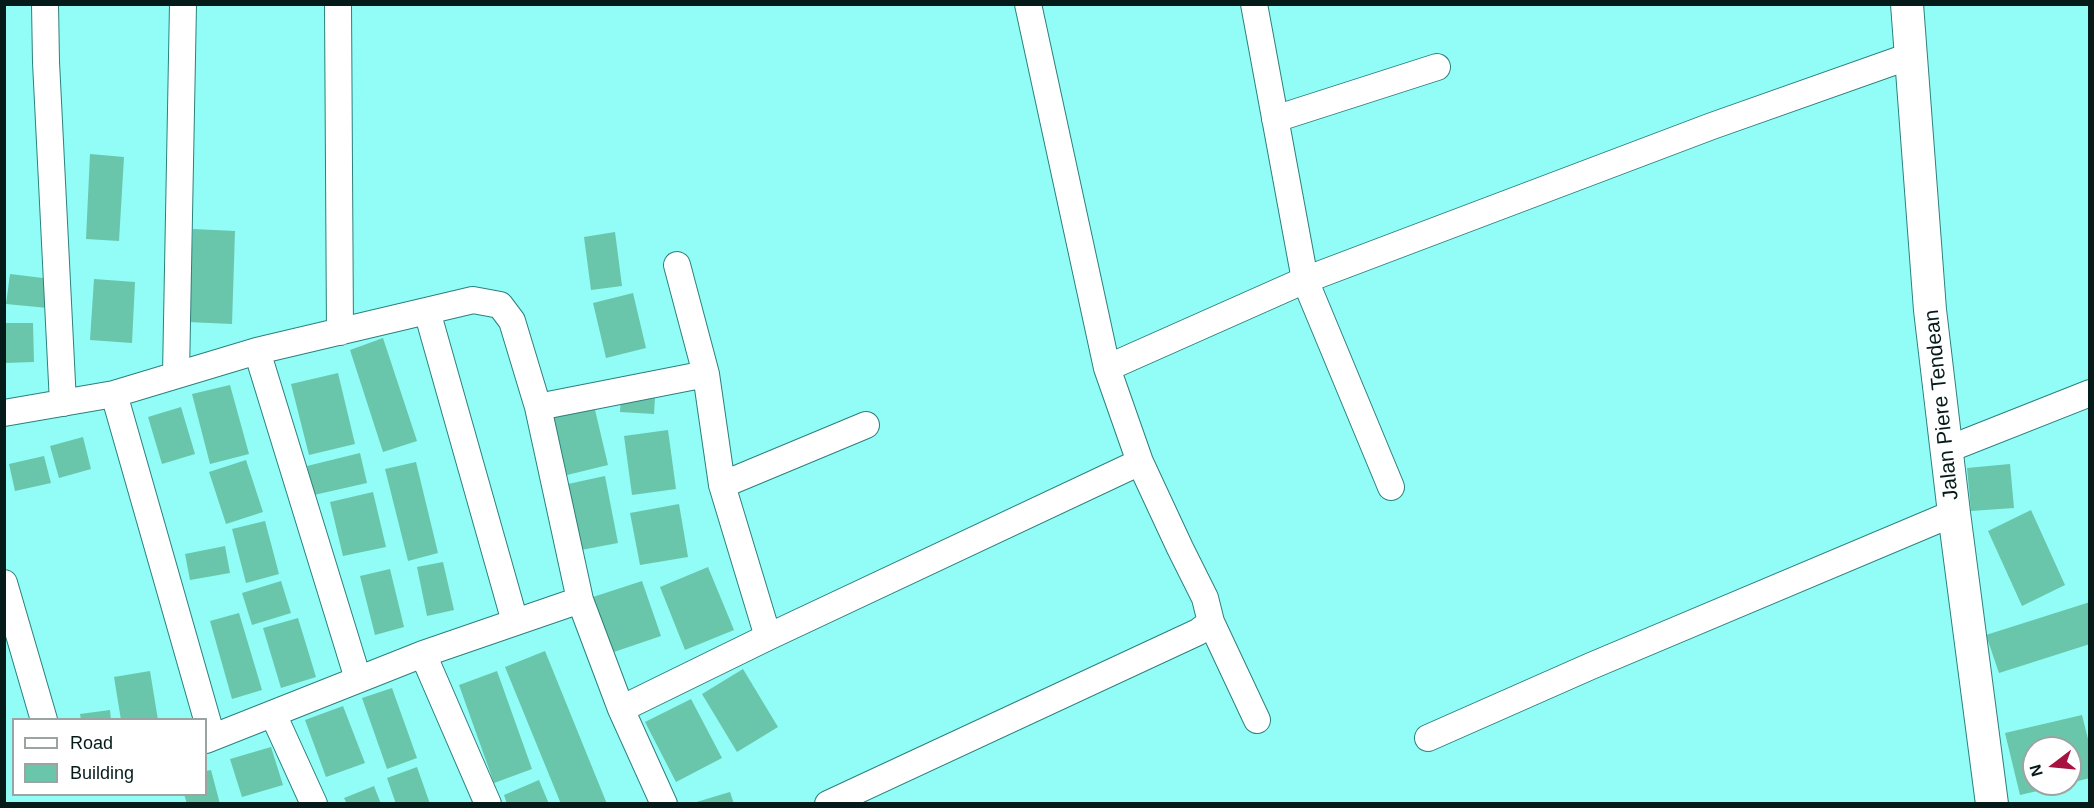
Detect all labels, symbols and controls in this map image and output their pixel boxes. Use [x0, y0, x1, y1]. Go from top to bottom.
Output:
street label: Jalan Piere Tendean [1919, 308, 1965, 502]
legend [12, 718, 207, 796]
text: Road [70, 733, 113, 753]
north arrow [2022, 736, 2082, 796]
text: Building [70, 763, 134, 783]
text: N [2026, 763, 2046, 778]

